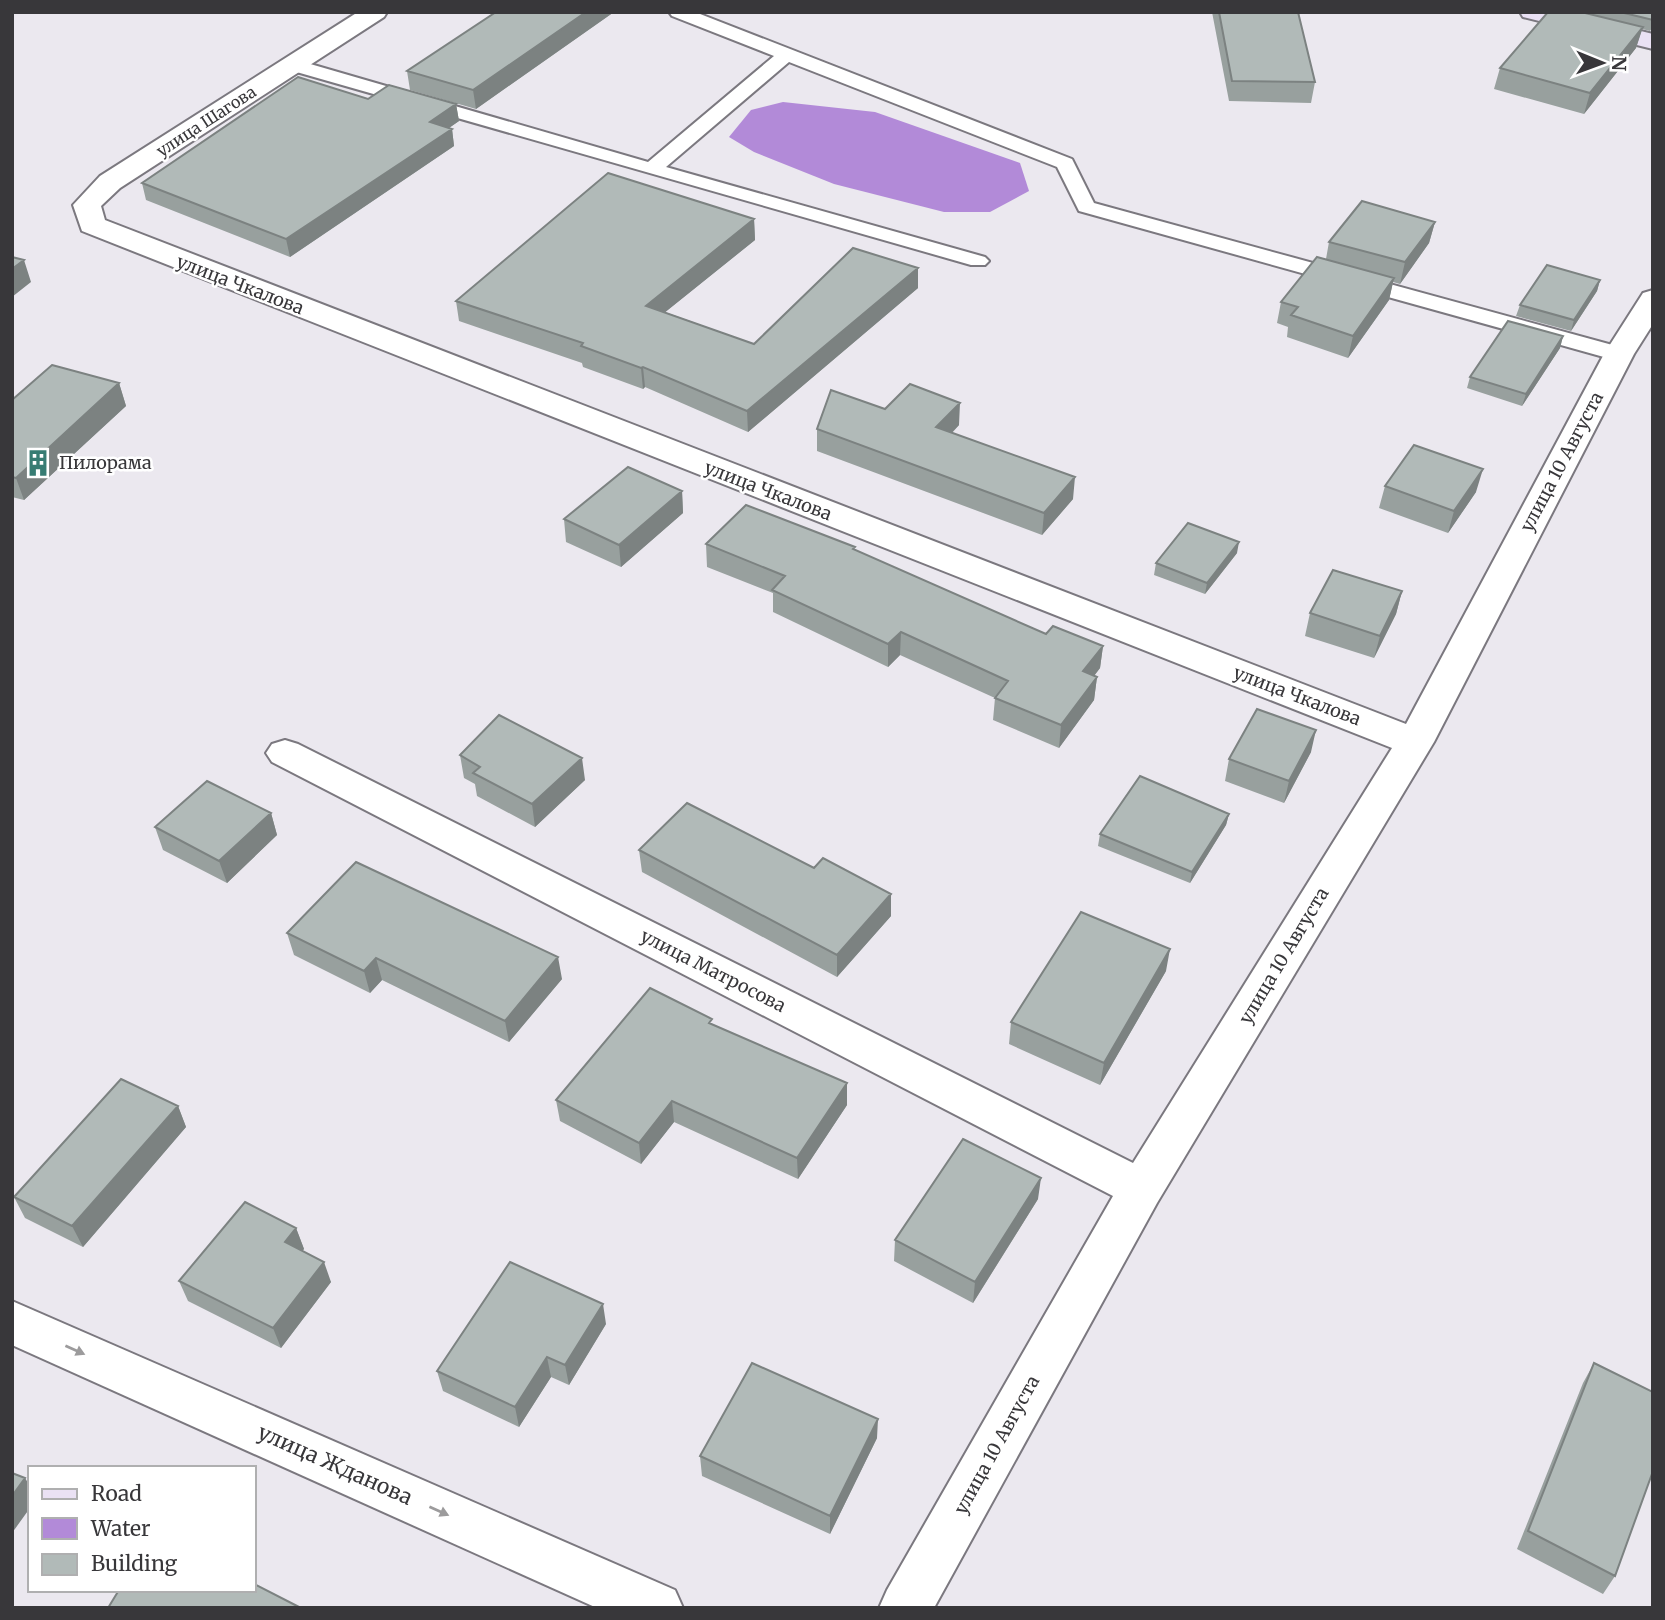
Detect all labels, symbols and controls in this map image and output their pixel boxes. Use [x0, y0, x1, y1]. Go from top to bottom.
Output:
north arrow [1567, 28, 1637, 98]
text: N [1607, 56, 1631, 71]
street label: улица Шагова [152, 81, 260, 161]
street label: улица Чкалова [173, 250, 308, 320]
street label: улица 10 Августа [1515, 388, 1608, 536]
building icon: Пилорама [23, 448, 53, 478]
place label: Пилорама [59, 451, 152, 474]
street label: улица Чкалова [701, 456, 836, 526]
street label: улица Чкалова [1230, 661, 1365, 731]
street label: улица 10 Августа [1234, 883, 1334, 1028]
street label: улица Матросова [637, 924, 790, 1017]
one-way arrow [64, 1345, 85, 1356]
street label: улица 10 Августа [949, 1371, 1044, 1518]
street label: улица Жданова [254, 1418, 417, 1511]
legend [28, 1466, 256, 1592]
text: Road [91, 1480, 142, 1507]
one-way arrow [429, 1506, 450, 1517]
text: Water [90, 1515, 150, 1542]
text: Building [91, 1550, 178, 1577]

